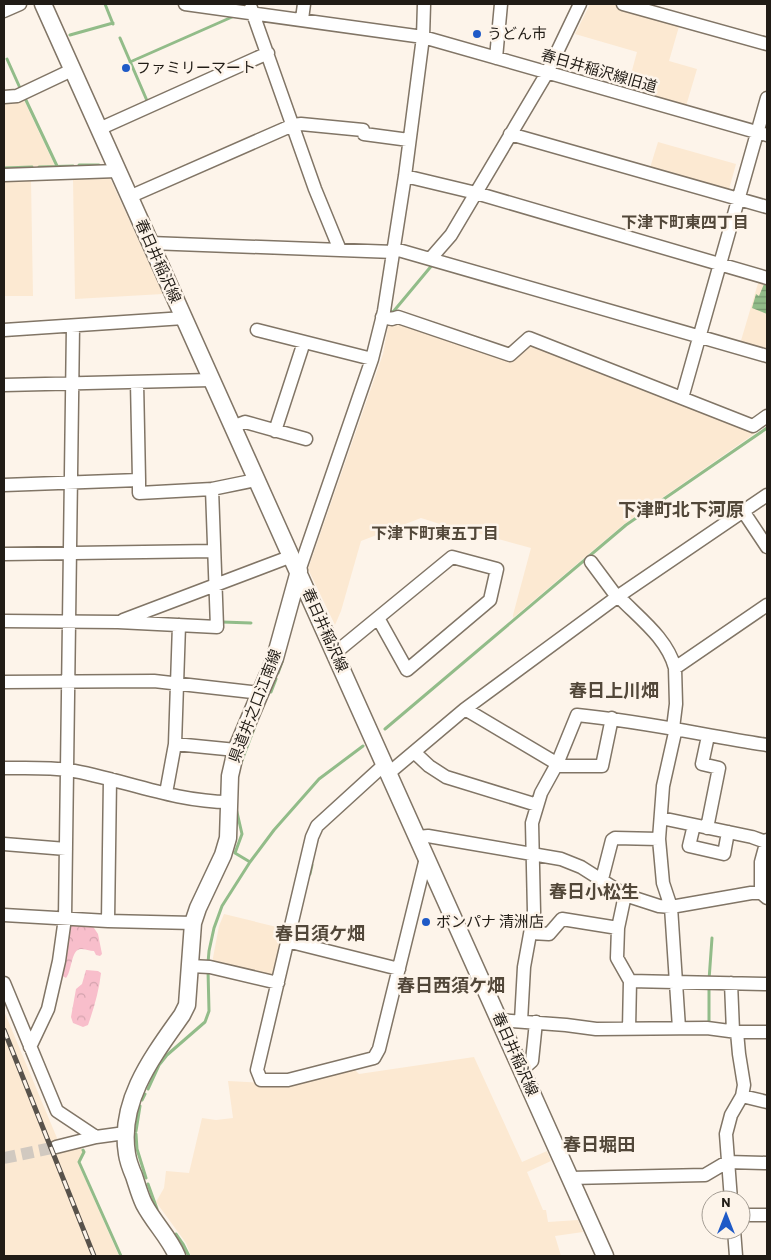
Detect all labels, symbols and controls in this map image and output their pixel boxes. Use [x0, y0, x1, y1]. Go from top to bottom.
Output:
place label: うどん市 [487, 24, 547, 42]
marker: うどん市 [471, 28, 483, 40]
street label: 春日井稲沢線旧道 [539, 45, 659, 95]
place label: ファミリーマート [136, 58, 256, 76]
marker: ファミリーマート [120, 62, 132, 74]
district label: 下津下町東四丁目 [621, 212, 749, 231]
street label: 春日井稲沢線 [132, 216, 185, 305]
district label: 下津町北下河原 [618, 498, 744, 520]
district label: 下津下町東五丁目 [371, 523, 499, 542]
street label: 春日井稲沢線 [299, 585, 352, 674]
street label: 県道井之口江南線 [224, 646, 284, 765]
district label: 春日上川畑 [569, 679, 659, 701]
district label: 春日小松生 [549, 880, 639, 902]
place label: ボンパナ 清洲店 [436, 912, 544, 930]
marker: ボンパナ 清洲店 [420, 916, 432, 928]
district label: 春日須ケ畑 [275, 922, 365, 944]
district label: 春日西須ケ畑 [397, 974, 505, 996]
street label: 春日井稲沢線 [489, 1009, 542, 1098]
district label: 春日堀田 [563, 1133, 635, 1155]
north arrow [701, 1190, 751, 1240]
text: N [721, 1193, 731, 1210]

